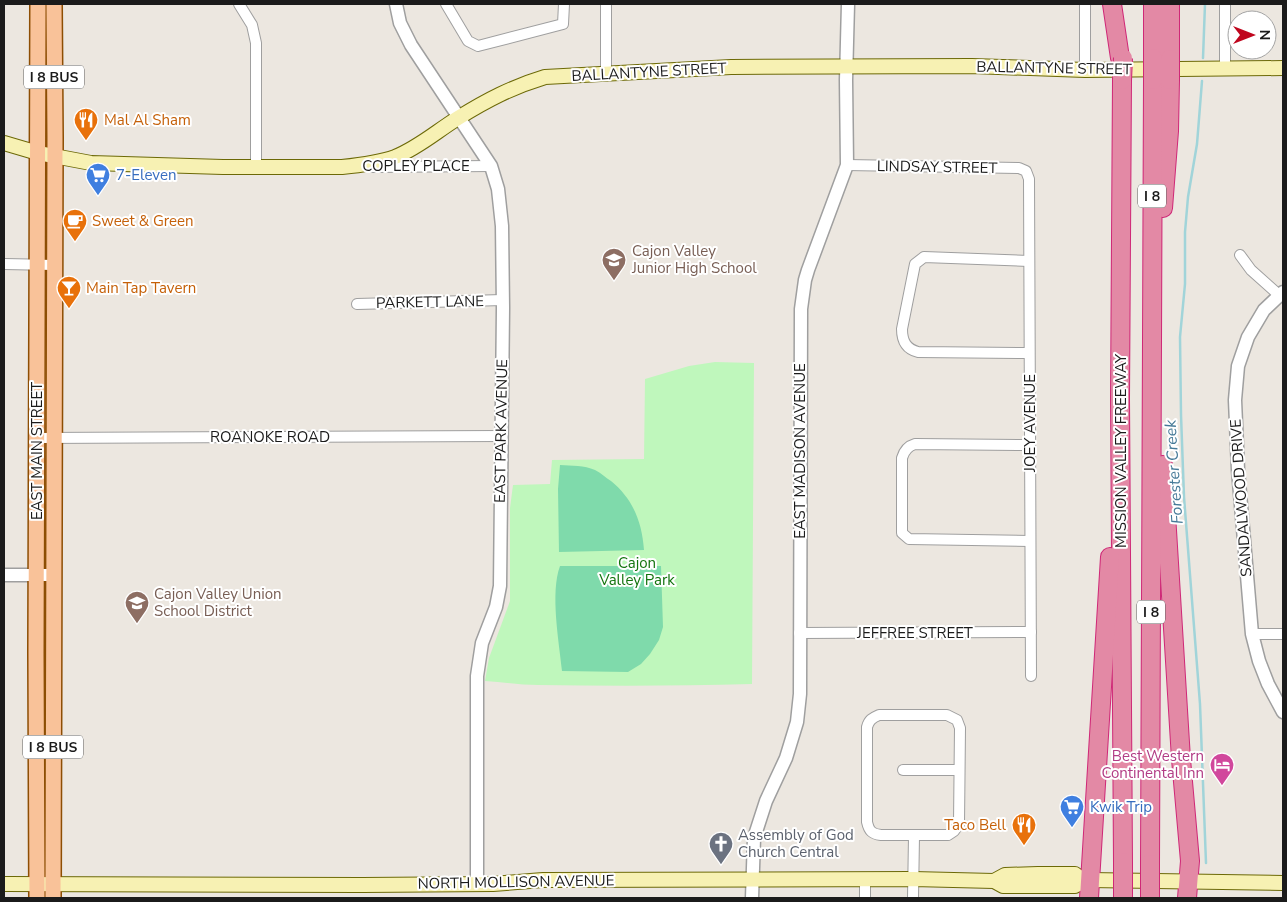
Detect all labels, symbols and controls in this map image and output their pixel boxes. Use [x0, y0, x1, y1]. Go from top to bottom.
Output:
north arrow [1227, 10, 1277, 60]
text: N [1255, 30, 1274, 40]
street label: BALLANTYNE STREET [976, 57, 1132, 79]
street label: BALLANTYNE STREET [571, 58, 727, 86]
road number: I 8 BUS [24, 66, 84, 88]
restaurant icon: Mal Al Sham [73, 107, 99, 141]
place label: Mal Al Sham [104, 110, 191, 130]
street label: COPLEY PLACE [362, 156, 470, 176]
street label: LINDSAY STREET [877, 156, 997, 178]
supermarket icon: 7-Eleven [85, 162, 111, 196]
place label: 7-Eleven [116, 165, 176, 185]
road number: I 8 [1138, 185, 1166, 208]
cafe icon: Sweet & Green [62, 208, 88, 242]
place label: Sweet & Green [92, 211, 194, 231]
place label: Cajon Valley Junior High School [631, 241, 757, 278]
school or university icon: Cajon Valley Junior High School [601, 247, 627, 281]
bar icon: Main Tap Tavern [56, 275, 82, 309]
place label: Main Tap Tavern [86, 278, 196, 298]
street label: PARKETT LANE [376, 291, 484, 313]
street label: MISSION VALLEY FREEWAY [1111, 353, 1131, 548]
street label: EAST PARK AVENUE [490, 359, 512, 503]
street label: EAST MADISON AVENUE [790, 363, 810, 539]
street label: JOEY AVENUE [1020, 374, 1040, 473]
street label: EAST MAIN STREET [27, 382, 47, 520]
water label: Forester Creek [1159, 418, 1189, 525]
street label: SANDALWOOD DRIVE [1226, 418, 1256, 578]
street label: ROANOKE ROAD [210, 427, 330, 447]
park label: Cajon Valley Park [598, 553, 675, 590]
place label: Cajon Valley Union School District [154, 584, 282, 621]
school or university icon: Cajon Valley Union School District [124, 590, 150, 624]
road number: I 8 [1137, 600, 1165, 624]
street label: JEFFREE STREET [856, 623, 973, 643]
road number: I 8 BUS [23, 736, 83, 759]
place label: Best Western Continental Inn [1101, 746, 1204, 783]
hotel icon: Best Western Continental Inn [1209, 752, 1235, 786]
supermarket icon: Kwik Trip [1059, 794, 1085, 828]
place label: Kwik Trip [1090, 797, 1152, 817]
restaurant icon: Taco Bell [1011, 812, 1037, 846]
place label: Taco Bell [944, 815, 1007, 835]
place label: Assembly of God Church Central [738, 825, 854, 862]
church icon: Assembly of God Church Central [708, 831, 734, 865]
street label: NORTH MOLLISON AVENUE [417, 870, 615, 894]

